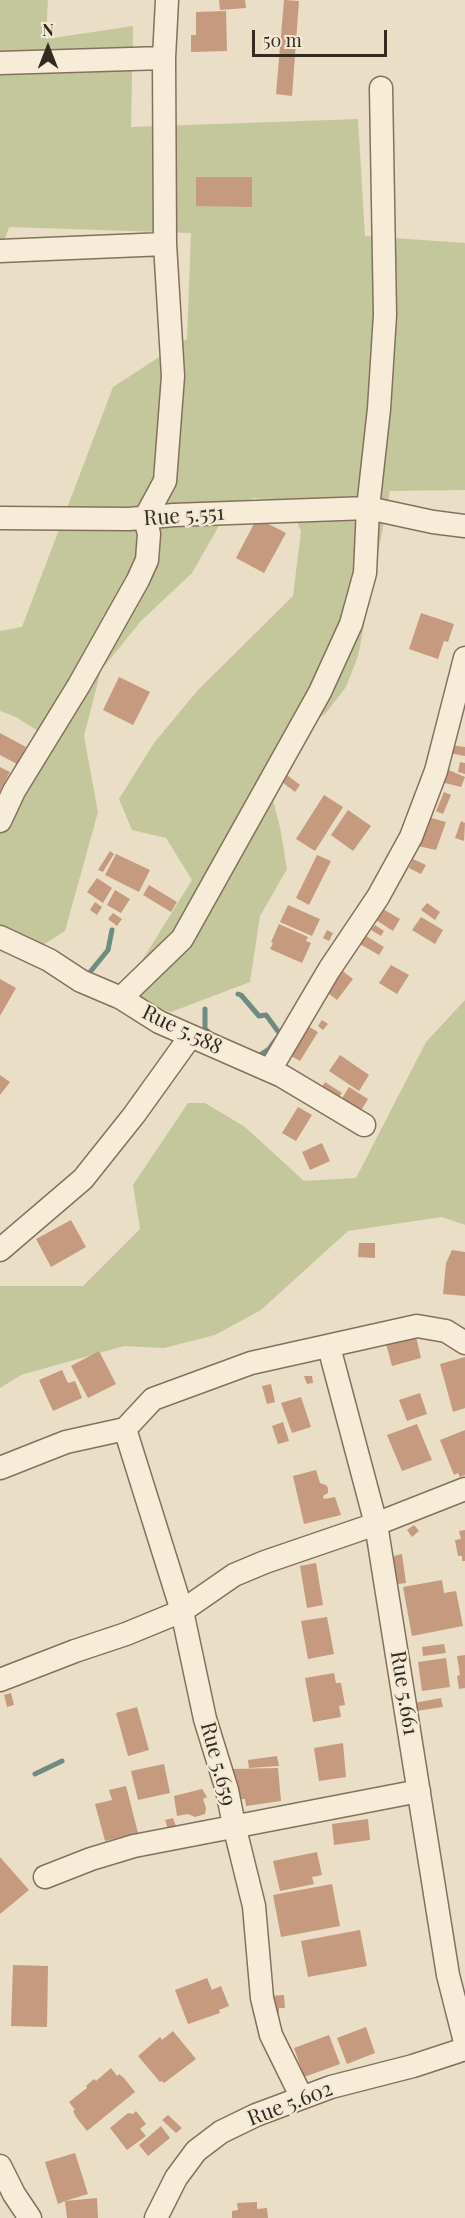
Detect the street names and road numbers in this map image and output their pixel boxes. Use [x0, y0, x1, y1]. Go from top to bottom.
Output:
street label: Rue 5.551 [143, 501, 225, 531]
street label: Rue 5.588 [138, 1000, 226, 1060]
street label: Rue 5.661 [385, 1649, 423, 1737]
street label: Rue 5.659 [195, 1719, 241, 1809]
street label: Rue 5.602 [244, 2076, 336, 2132]

